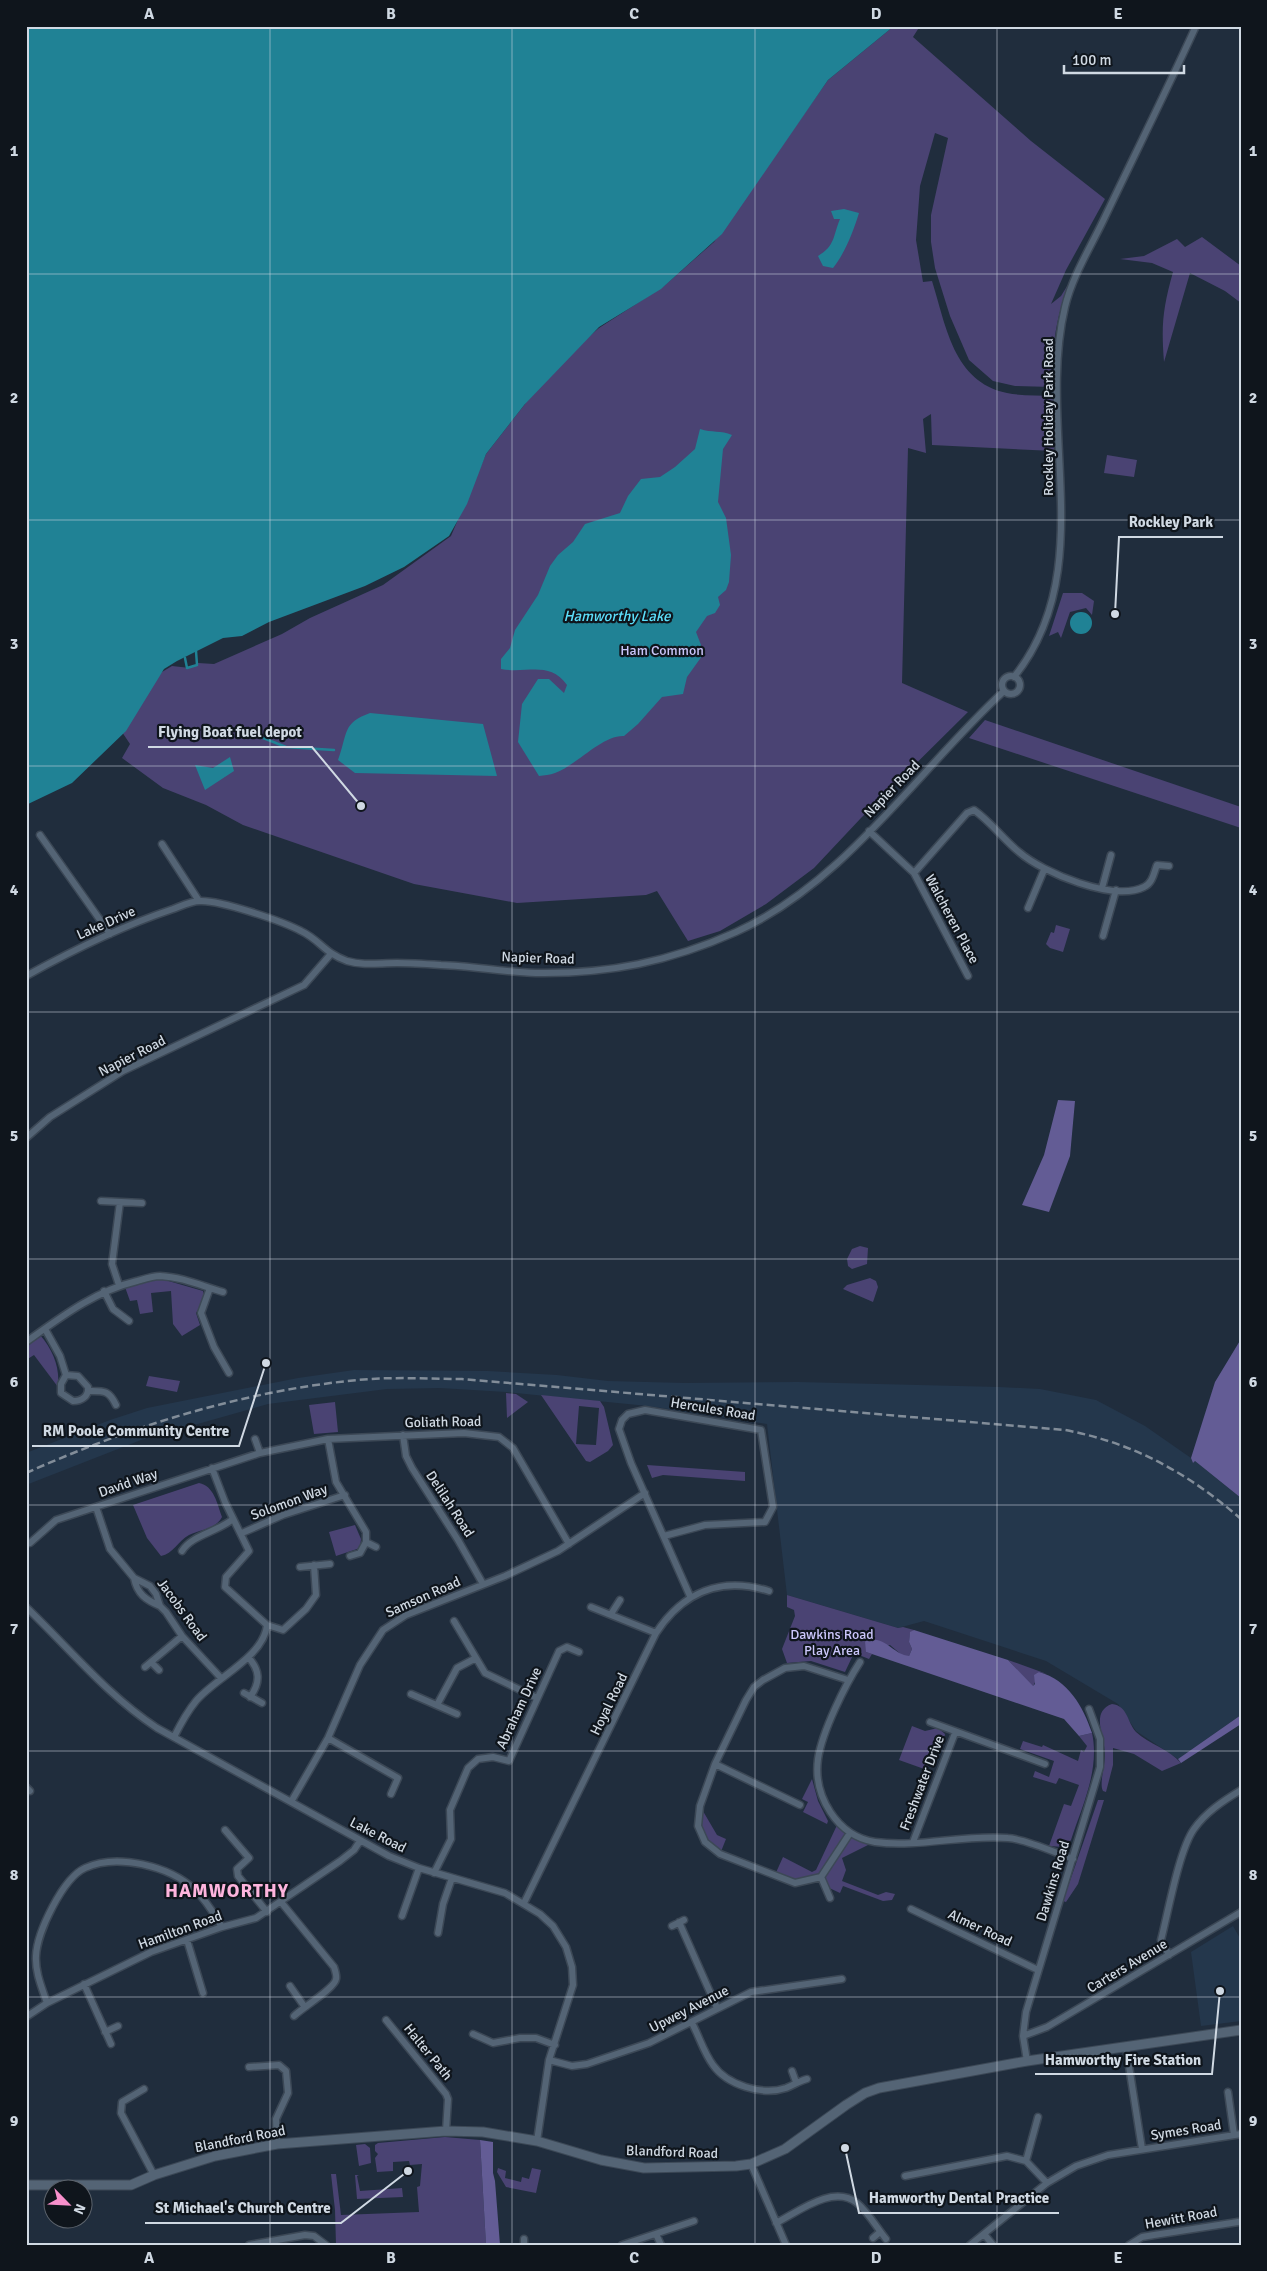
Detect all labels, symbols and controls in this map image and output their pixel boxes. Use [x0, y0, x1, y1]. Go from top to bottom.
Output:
text: A [144, 4, 155, 24]
text: B [386, 4, 396, 24]
text: C [629, 4, 639, 24]
text: D [871, 4, 882, 24]
text: E [1113, 4, 1123, 24]
scale bar [1064, 42, 1184, 74]
text: 100 m [1072, 51, 1112, 69]
text: 1 [10, 141, 19, 161]
text: 1 [1249, 141, 1258, 161]
street label: Rockley Holiday Park Road [1040, 338, 1057, 496]
text: 2 [10, 388, 18, 408]
text: 2 [1249, 388, 1257, 408]
callout: Rockley Park [1119, 507, 1223, 537]
text: Rockley Park [1129, 513, 1213, 531]
water label: Hamworthy Lake [563, 607, 672, 625]
text: 3 [10, 634, 18, 654]
text: 3 [1249, 634, 1257, 654]
park label: Ham Common [620, 642, 704, 659]
callout: Flying Boat fuel depot [148, 717, 312, 747]
text: Flying Boat fuel depot [158, 723, 302, 741]
street label: Napier Road [861, 757, 923, 821]
street label: Walcheren Place [921, 871, 983, 967]
text: 4 [10, 880, 19, 900]
text: 4 [1249, 880, 1258, 900]
street label: Lake Drive [74, 903, 138, 943]
street label: Napier Road [501, 948, 575, 968]
street label: Napier Road [96, 1032, 168, 1080]
text: 5 [10, 1126, 18, 1146]
text: 5 [1249, 1126, 1257, 1146]
text: 6 [10, 1372, 19, 1392]
text: 6 [1249, 1372, 1258, 1392]
street label: Hercules Road [669, 1394, 757, 1424]
street label: Goliath Road [405, 1413, 481, 1431]
callout: RM Poole Community Centre [32, 1416, 239, 1446]
text: RM Poole Community Centre [43, 1422, 229, 1440]
street label: David Way [96, 1465, 160, 1501]
street label: Delilah Road [422, 1468, 478, 1540]
street label: Solomon Way [248, 1480, 330, 1524]
street label: Samson Road [383, 1573, 463, 1621]
street label: Jacobs Road [154, 1575, 210, 1645]
text: 7 [10, 1619, 19, 1639]
text: 7 [1249, 1619, 1258, 1639]
park label: Dawkins Road Play Area [790, 1626, 874, 1659]
street label: Abraham Drive [493, 1664, 545, 1752]
street label: Hoyal Road [587, 1670, 631, 1738]
street label: Freshwater Drive [896, 1733, 948, 1833]
street label: Lake Road [347, 1814, 409, 1856]
street label: Dawkins Road [1033, 1839, 1073, 1923]
text: 8 [10, 1865, 19, 1885]
text: 8 [1249, 1865, 1258, 1885]
district label: HAMWORTHY [165, 1879, 289, 1903]
street label: Almer Road [945, 1906, 1015, 1950]
street label: Hamilton Road [136, 1907, 224, 1953]
street label: Carters Avenue [1084, 1935, 1170, 1997]
street label: Upwey Avenue [646, 1982, 732, 2036]
street label: Halter Path [400, 2020, 456, 2084]
callout: Hamworthy Fire Station [1035, 2044, 1212, 2074]
text: Hamworthy Fire Station [1045, 2051, 1201, 2069]
text: 9 [10, 2111, 19, 2131]
text: 9 [1249, 2111, 1258, 2131]
street label: Symes Road [1149, 2116, 1223, 2144]
street label: Blandford Road [193, 2122, 287, 2156]
street label: Blandford Road [626, 2142, 718, 2162]
north arrow [42, 2178, 92, 2228]
callout: Hamworthy Dental Practice [859, 2183, 1059, 2213]
text: Hamworthy Dental Practice [869, 2189, 1049, 2207]
callout: St Michael's Church Centre [145, 2193, 341, 2223]
text: St Michael's Church Centre [155, 2199, 331, 2217]
text: N [70, 2201, 89, 2217]
street label: Hewitt Road [1144, 2203, 1218, 2233]
text: A [144, 2248, 155, 2268]
text: B [386, 2248, 396, 2268]
text: C [629, 2248, 639, 2268]
text: D [871, 2248, 882, 2268]
text: E [1113, 2248, 1123, 2268]

